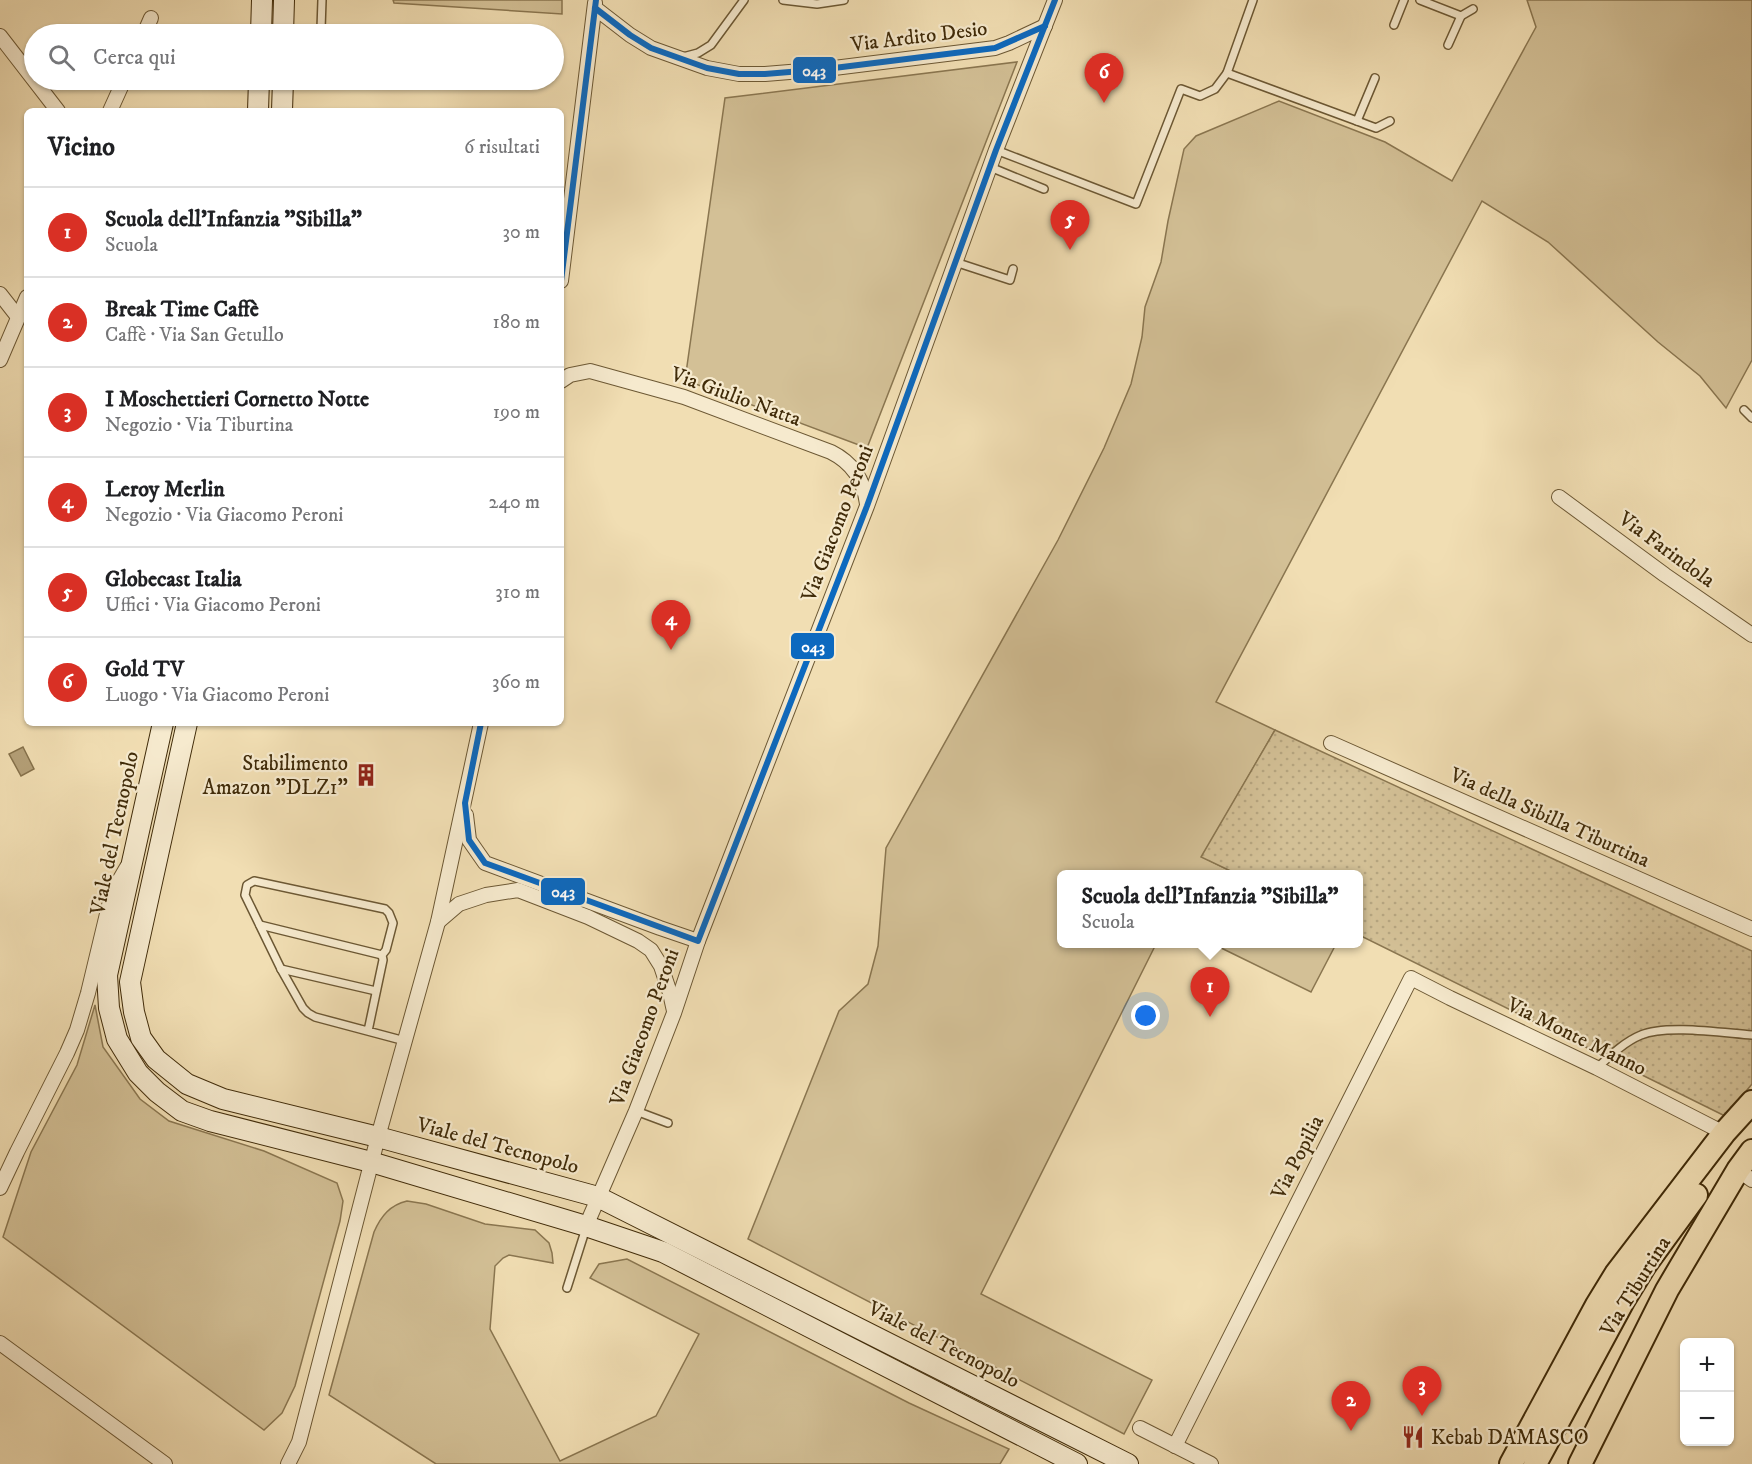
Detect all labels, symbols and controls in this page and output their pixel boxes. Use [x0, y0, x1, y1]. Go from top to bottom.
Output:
street label: Via Ardito Desio [848, 16, 989, 58]
search box [24, 24, 564, 90]
icon: search [45, 41, 78, 74]
text: Cerca qui [93, 44, 176, 71]
pin: 6 [1084, 54, 1124, 103]
line badge: 043 [792, 56, 837, 84]
text: 043 [802, 61, 826, 81]
text: Vicino [48, 131, 115, 164]
text: 6 risultati [464, 135, 540, 160]
pin: 5 [1050, 200, 1090, 250]
text: Scuola dell'Infanzia "Sibilla" [105, 206, 362, 233]
text: 1 [64, 220, 71, 245]
text: 30 m [502, 220, 540, 245]
text: Scuola [105, 233, 158, 258]
text: Break Time Caffè [105, 296, 259, 323]
text: 2 [63, 310, 72, 335]
text: 180 m [493, 310, 540, 335]
text: Caffè · Via San Getullo [105, 323, 284, 348]
street label: Via Giulio Natta [666, 361, 804, 433]
text: I Moschettieri Cornetto Notte [105, 386, 369, 413]
text: 3 [64, 400, 71, 425]
text: 190 m [493, 400, 540, 425]
text: Negozio · Via Tiburtina [105, 413, 293, 438]
street label: Via Giacomo Peroni [796, 441, 880, 606]
text: Leroy Merlin [105, 476, 225, 503]
text: 4 [62, 490, 73, 515]
text: 240 m [489, 490, 540, 515]
text: Negozio · Via Giacomo Peroni [105, 503, 344, 528]
street label: Via Farindola [1612, 505, 1720, 594]
text: Globecast Italia [105, 566, 242, 593]
text: 5 [63, 580, 72, 605]
text: 310 m [495, 580, 540, 605]
text: Uffici · Via Giacomo Peroni [105, 593, 321, 618]
pin: 4 [652, 600, 690, 650]
line badge: 043 [790, 632, 835, 660]
text: 043 [801, 637, 825, 657]
text: Gold TV [105, 656, 184, 683]
text: 6 [62, 670, 73, 695]
text: 360 m [492, 670, 540, 695]
text: Luogo · Via Giacomo Peroni [105, 683, 329, 708]
street label: Viale del Tecnopolo [85, 749, 145, 918]
place label: Stabilimento Amazon "DLZ1" [203, 751, 348, 801]
building icon: Stabilimento Amazon "DLZ1" [353, 762, 379, 788]
street label: Via della Sibilla Tiburtina [1445, 762, 1654, 874]
popup [1057, 870, 1363, 948]
line badge: 043 [540, 877, 586, 906]
text: 043 [551, 882, 575, 902]
text: Scuola dell'Infanzia "Sibilla" [1082, 883, 1338, 910]
text: Scuola [1082, 910, 1134, 935]
street label: Via Giacomo Peroni [604, 945, 685, 1111]
pin: 1 [1190, 968, 1230, 1017]
street label: Via Monte Manno [1502, 991, 1651, 1082]
your location [1131, 1001, 1160, 1030]
street label: Via Popilia [1265, 1111, 1330, 1205]
street label: Viale del Tecnopolo [413, 1112, 582, 1180]
street label: Via Tiburtina [1594, 1232, 1677, 1342]
street label: Viale del Tecnopolo [863, 1295, 1024, 1394]
map controls [1680, 1338, 1734, 1446]
button: + [1680, 1338, 1734, 1392]
pin: 3 [1402, 1366, 1442, 1416]
pin: 2 [1332, 1382, 1370, 1431]
button: − [1680, 1392, 1734, 1446]
restaurant icon: Kebab DAMASCO [1400, 1424, 1426, 1450]
place label: Kebab DAMASCO [1431, 1425, 1589, 1451]

